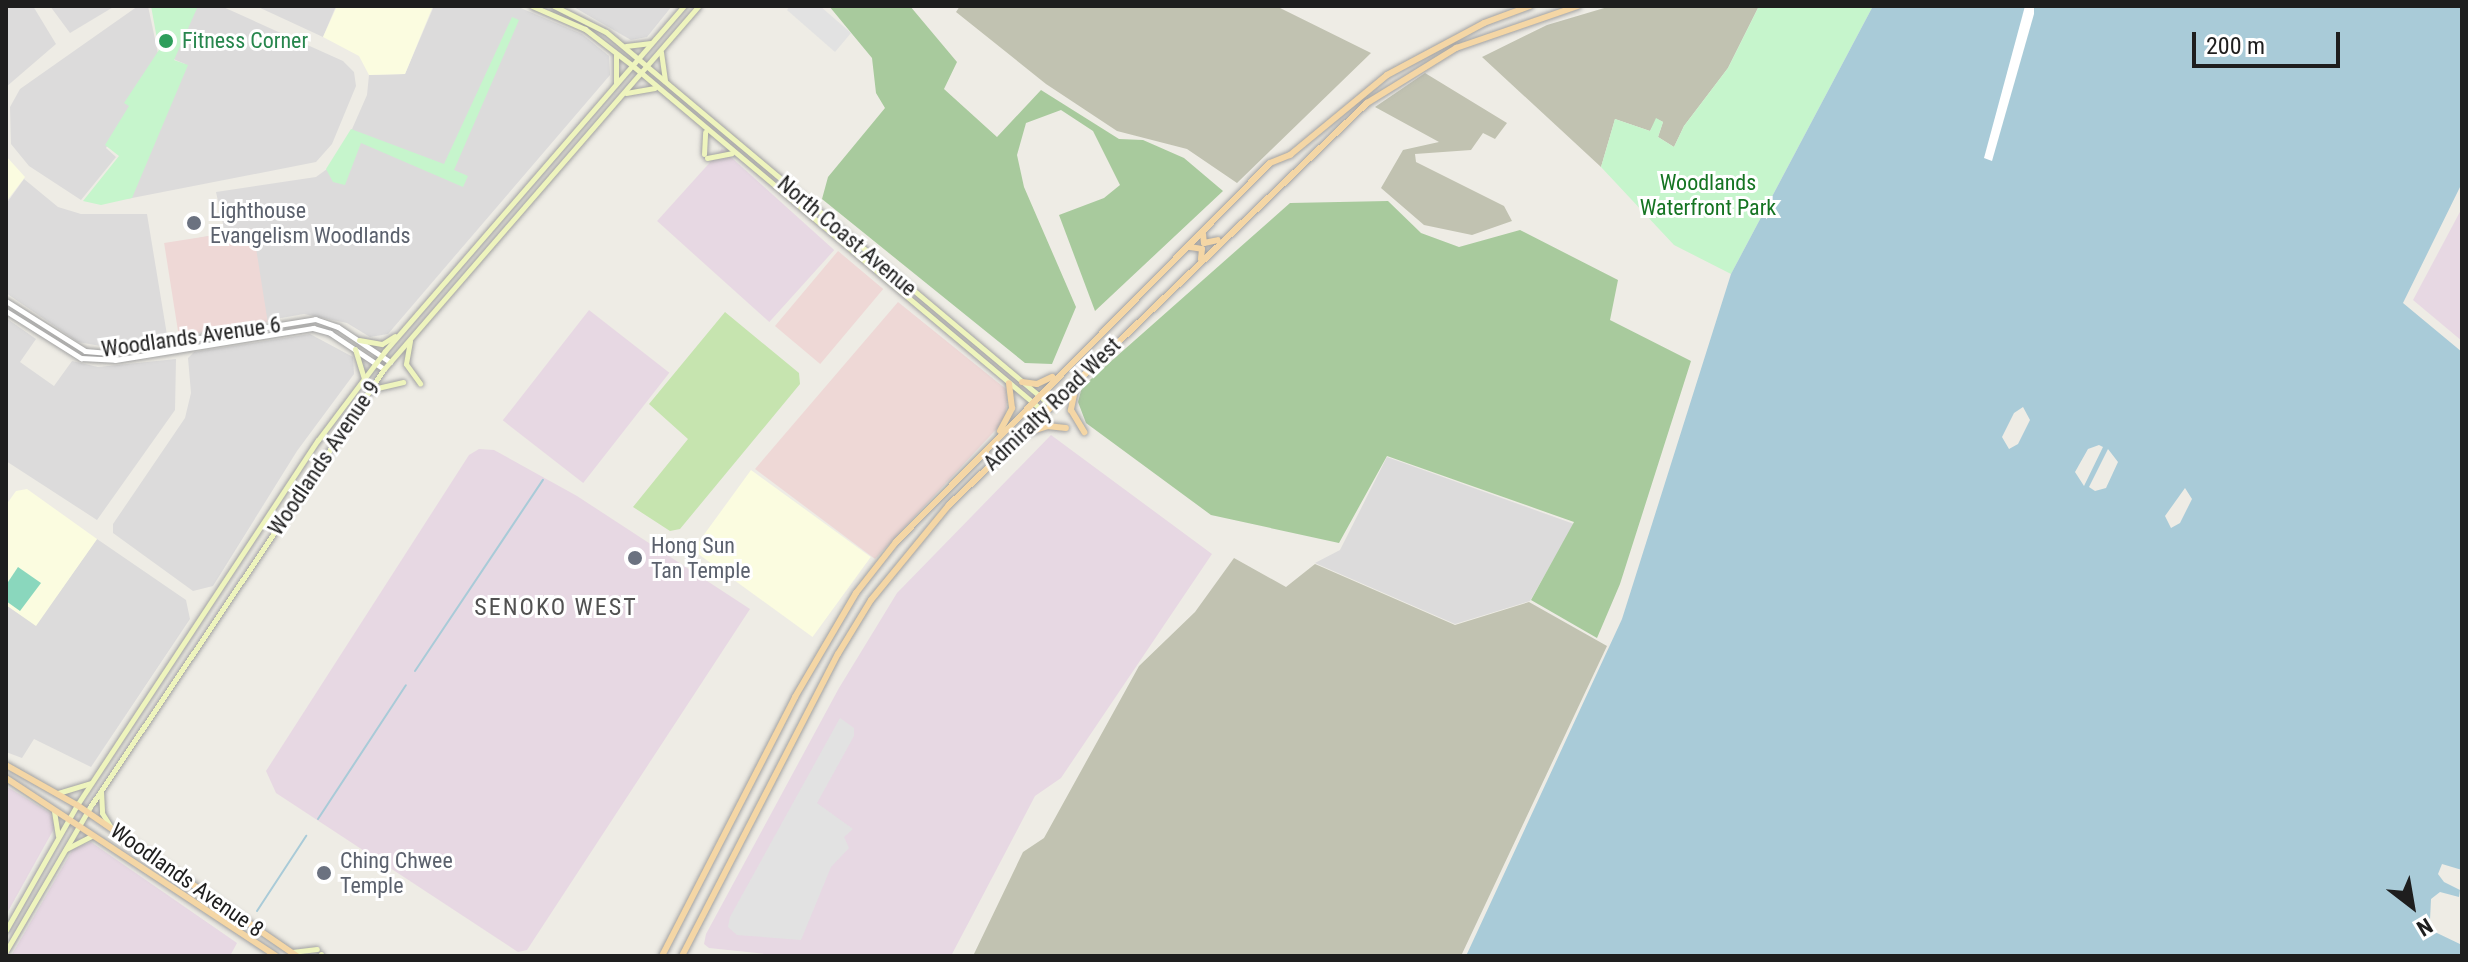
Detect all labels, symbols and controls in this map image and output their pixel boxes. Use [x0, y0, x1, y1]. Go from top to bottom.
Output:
scale bar [2196, 16, 2344, 66]
place label: Fitness Corner [182, 28, 308, 54]
marker: Fitness Corner [157, 32, 175, 50]
text: 200 m [2206, 32, 2265, 60]
park label: Woodlands Waterfront Park [1640, 169, 1776, 220]
street label: North Coast Avenue [772, 170, 922, 302]
place label: Lighthouse Evangelism Woodlands [210, 197, 411, 248]
marker: Lighthouse Evangelism Woodlands [185, 214, 203, 232]
street label: Woodlands Avenue 6 [100, 311, 282, 363]
street label: Admiralty Road West [978, 332, 1126, 476]
street label: Woodlands Avenue 9 [262, 376, 386, 540]
place label: Hong Sun Tan Temple [651, 532, 751, 584]
marker: Hong Sun Tan Temple [626, 549, 644, 567]
district label: SENOKO WEST [474, 594, 638, 622]
street label: Woodlands Avenue 8 [105, 817, 269, 943]
place label: Ching Chwee Temple [340, 847, 453, 898]
marker: Ching Chwee Temple [315, 864, 333, 882]
north arrow [2372, 866, 2452, 946]
text: N [2412, 913, 2437, 941]

